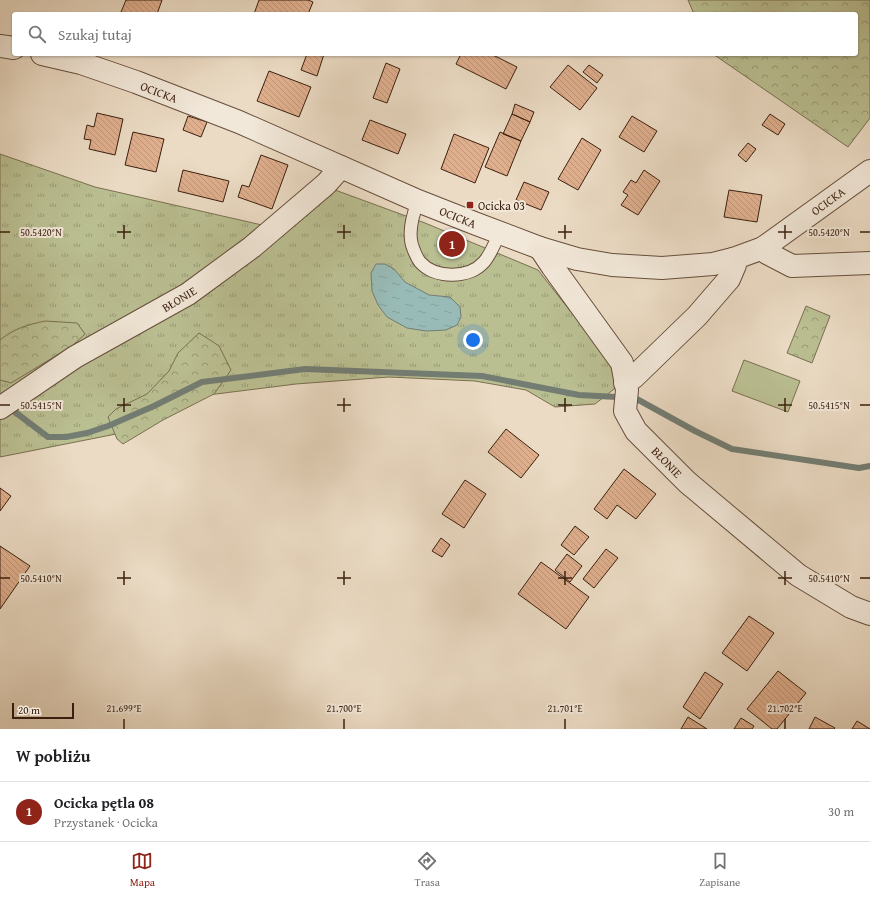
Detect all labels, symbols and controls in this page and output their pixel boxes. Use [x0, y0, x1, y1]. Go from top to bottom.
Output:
search box [12, 12, 858, 56]
icon: search [26, 23, 48, 45]
text: Szukaj tutaj [58, 24, 132, 45]
street label: OCICKA [138, 77, 181, 107]
street label: OCICKA [807, 182, 849, 219]
place label: Ocicka 03 [478, 197, 525, 214]
marker: Ocicka 03 [465, 200, 475, 210]
street label: OCICKA [437, 202, 480, 232]
text: 50.5420°N [20, 225, 62, 240]
text: 50.5420°N [808, 225, 850, 240]
pin: 1 [439, 229, 465, 259]
street label: BŁONIE [159, 282, 199, 316]
your location [463, 330, 483, 350]
text: 50.5415°N [20, 398, 62, 413]
text: 50.5415°N [808, 398, 850, 413]
street label: BŁONIE [648, 443, 686, 481]
text: 50.5410°N [20, 571, 62, 586]
text: 50.5410°N [808, 571, 850, 586]
scale bar [12, 701, 74, 720]
text: 21.699°E [106, 701, 142, 716]
text: 21.700°E [326, 701, 362, 716]
text: 21.701°E [547, 701, 583, 716]
text: 21.702°E [767, 701, 803, 716]
text: 20 m [18, 702, 40, 718]
text: W pobliżu [16, 743, 91, 768]
text: Ocicka pętla 08 [54, 792, 154, 813]
text: 1 [26, 802, 32, 821]
text: 30 m [828, 802, 854, 821]
text: Przystanek · Ocicka [54, 813, 158, 832]
tab: Mapa [130, 850, 155, 890]
tab: Trasa [415, 850, 440, 890]
tab: Zapisane [699, 850, 740, 890]

